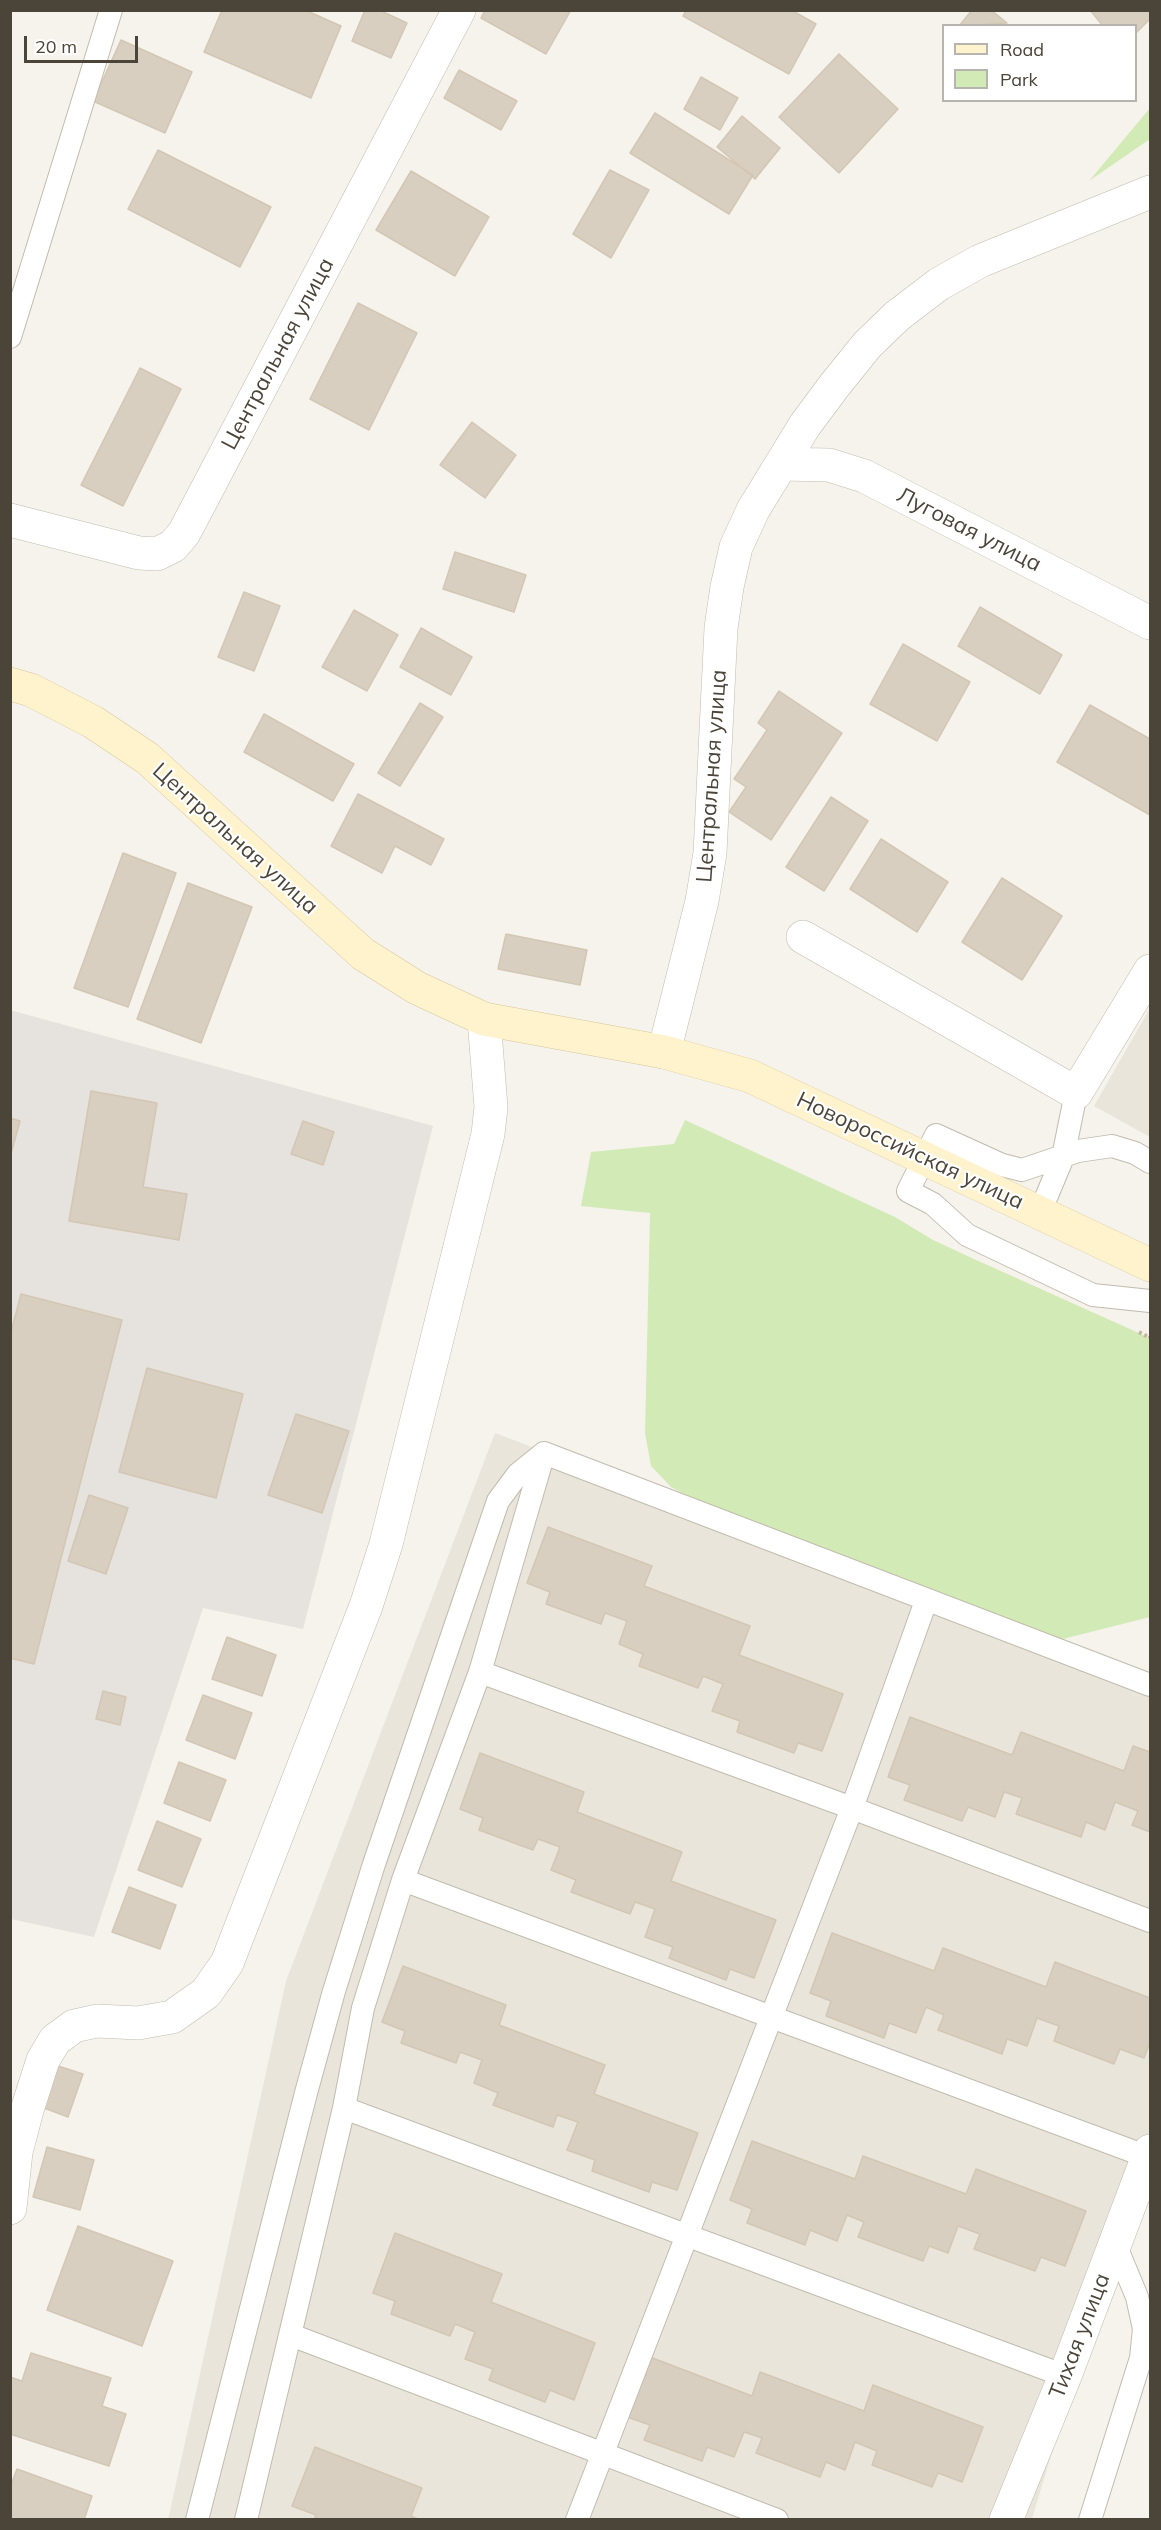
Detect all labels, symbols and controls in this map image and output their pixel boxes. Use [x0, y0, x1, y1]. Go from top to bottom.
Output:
scale bar [27, 24, 141, 62]
legend [942, 24, 1137, 102]
text: 20 m [35, 35, 77, 58]
text: Road [1000, 38, 1044, 61]
text: Park [1000, 68, 1038, 91]
street label: Центральная улица [216, 254, 340, 454]
street label: Луговая улица [892, 482, 1046, 578]
street label: Центральная улица [691, 669, 733, 883]
street label: Центральная улица [147, 758, 323, 920]
street label: Новороссийская улица [792, 1087, 1028, 1215]
street label: Тихая улица [1044, 2270, 1116, 2402]

